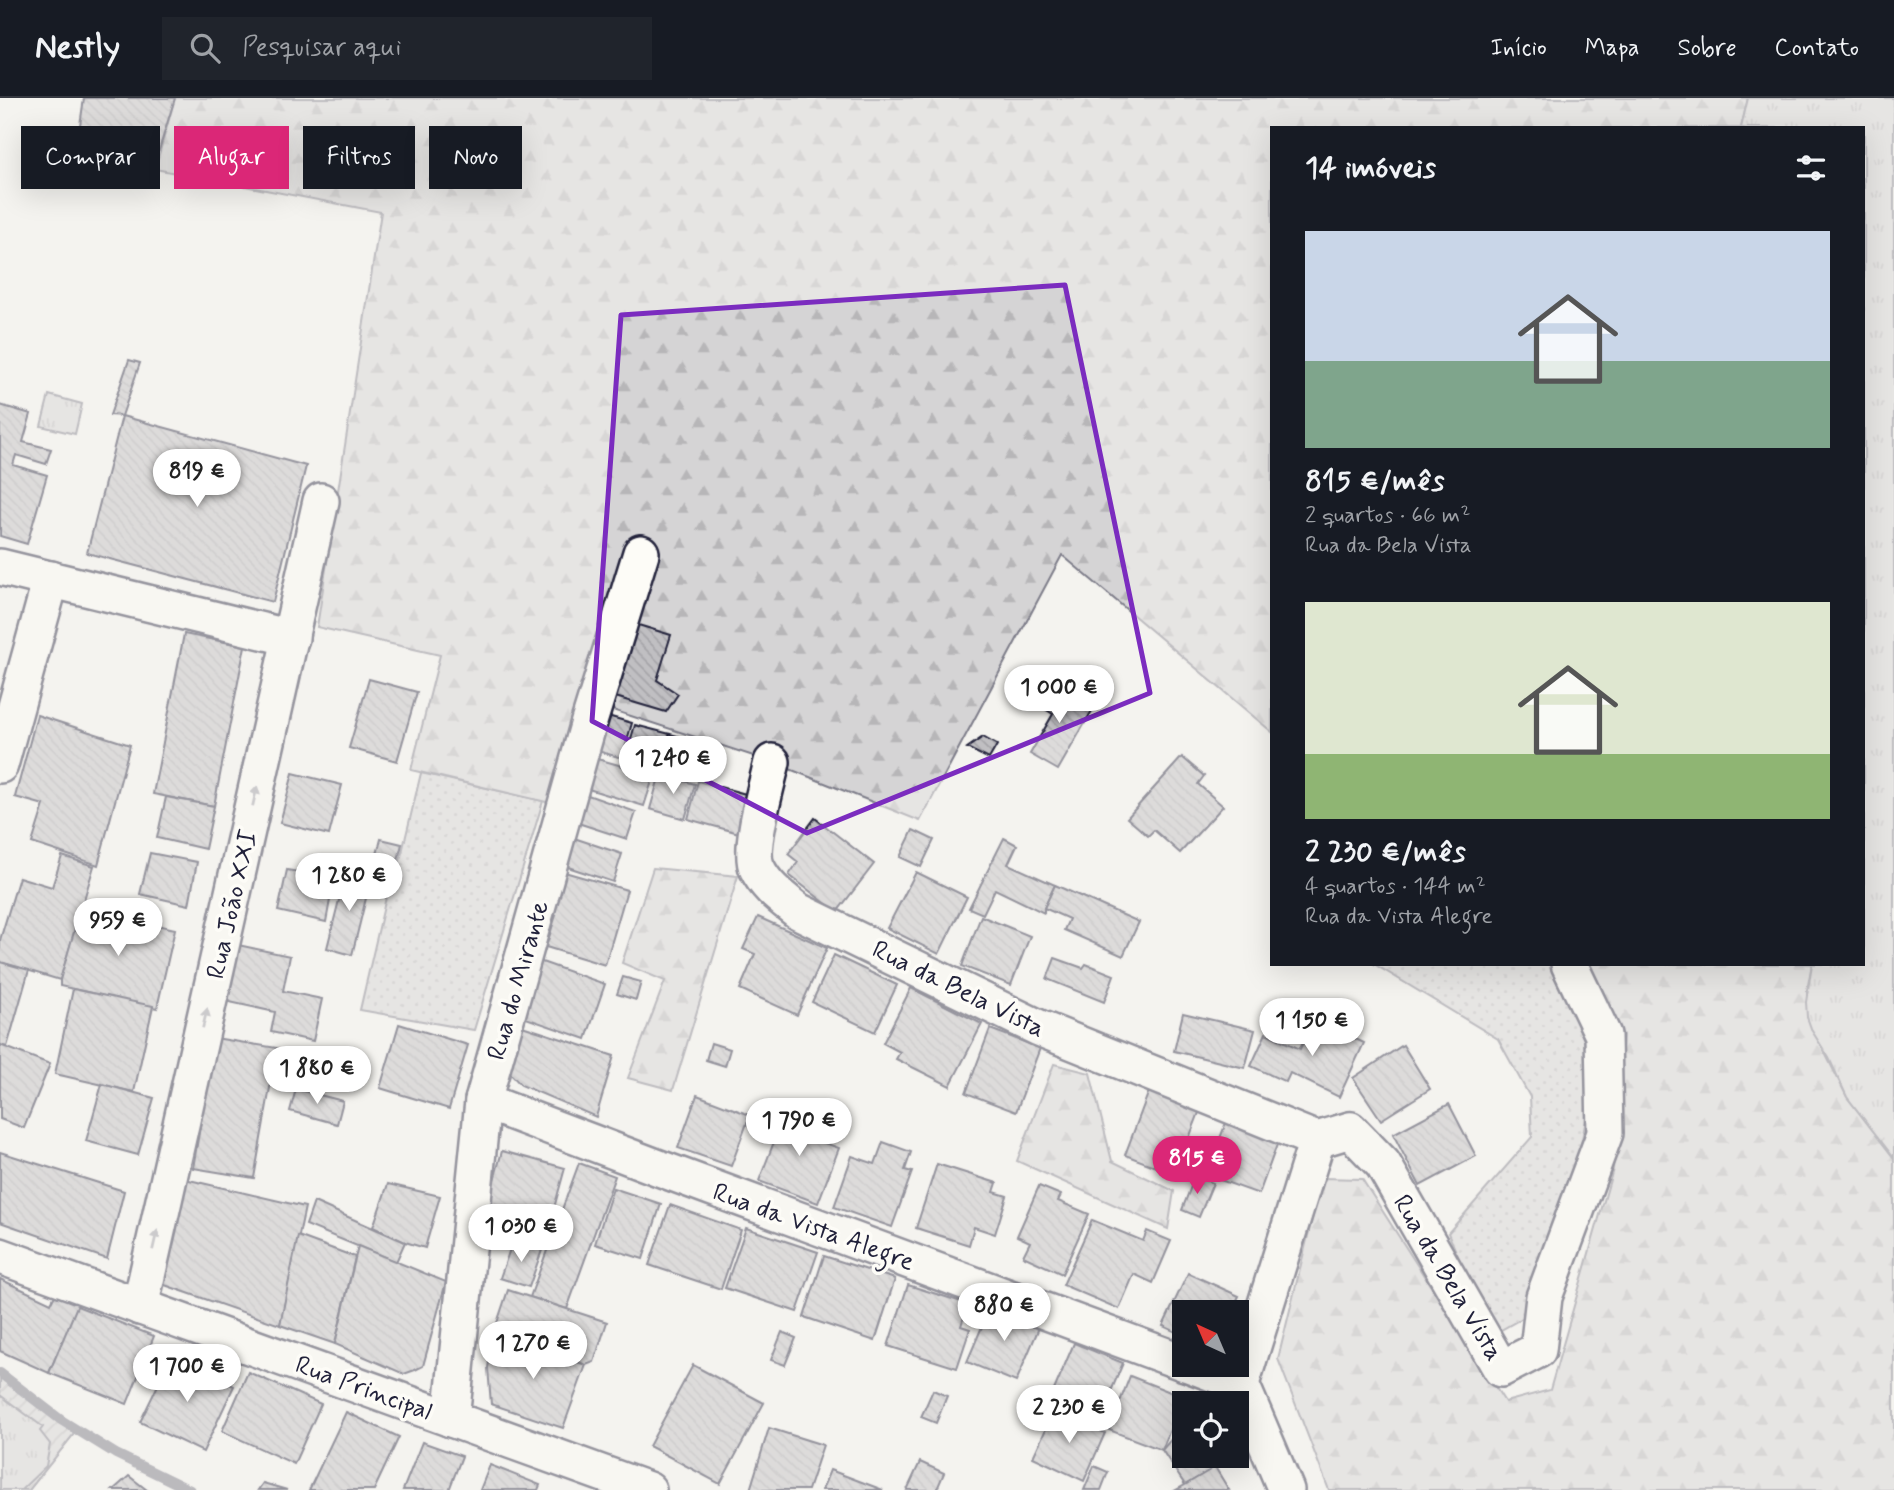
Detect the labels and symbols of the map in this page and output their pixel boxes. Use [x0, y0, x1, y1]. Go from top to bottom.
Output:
pin: 819 € [148, 450, 246, 509]
pin: 1 000 € [994, 666, 1124, 725]
pin: 1 240 € [608, 736, 738, 796]
one-way arrow [250, 785, 261, 807]
street label: Rua João XXI [199, 827, 267, 982]
pin: 1 280 € [284, 854, 414, 913]
street label: Rua do Mirante [480, 897, 558, 1064]
pin: 959 € [69, 898, 167, 958]
street label: Rua da Bela Vista [866, 933, 1050, 1046]
pin: 1 150 € [1247, 998, 1377, 1058]
one-way arrow [200, 1007, 211, 1029]
pin: 1 880 € [252, 1046, 382, 1106]
pin: 1 790 € [734, 1098, 864, 1158]
pin: 815 € [1148, 1136, 1246, 1196]
street label: Rua da Vista Alegre [707, 1176, 919, 1283]
street label: Rua da Bela Vista [1384, 1189, 1510, 1368]
pin: 1 030 € [456, 1204, 586, 1264]
one-way arrow [150, 1229, 161, 1251]
pin: 880 € [955, 1284, 1053, 1343]
north arrow [1172, 1300, 1250, 1377]
pin: 1 270 € [468, 1322, 598, 1381]
pin: 1 700 € [122, 1344, 252, 1404]
street label: Rua Principal [290, 1348, 436, 1429]
pin: 2 230 € [1004, 1386, 1134, 1445]

